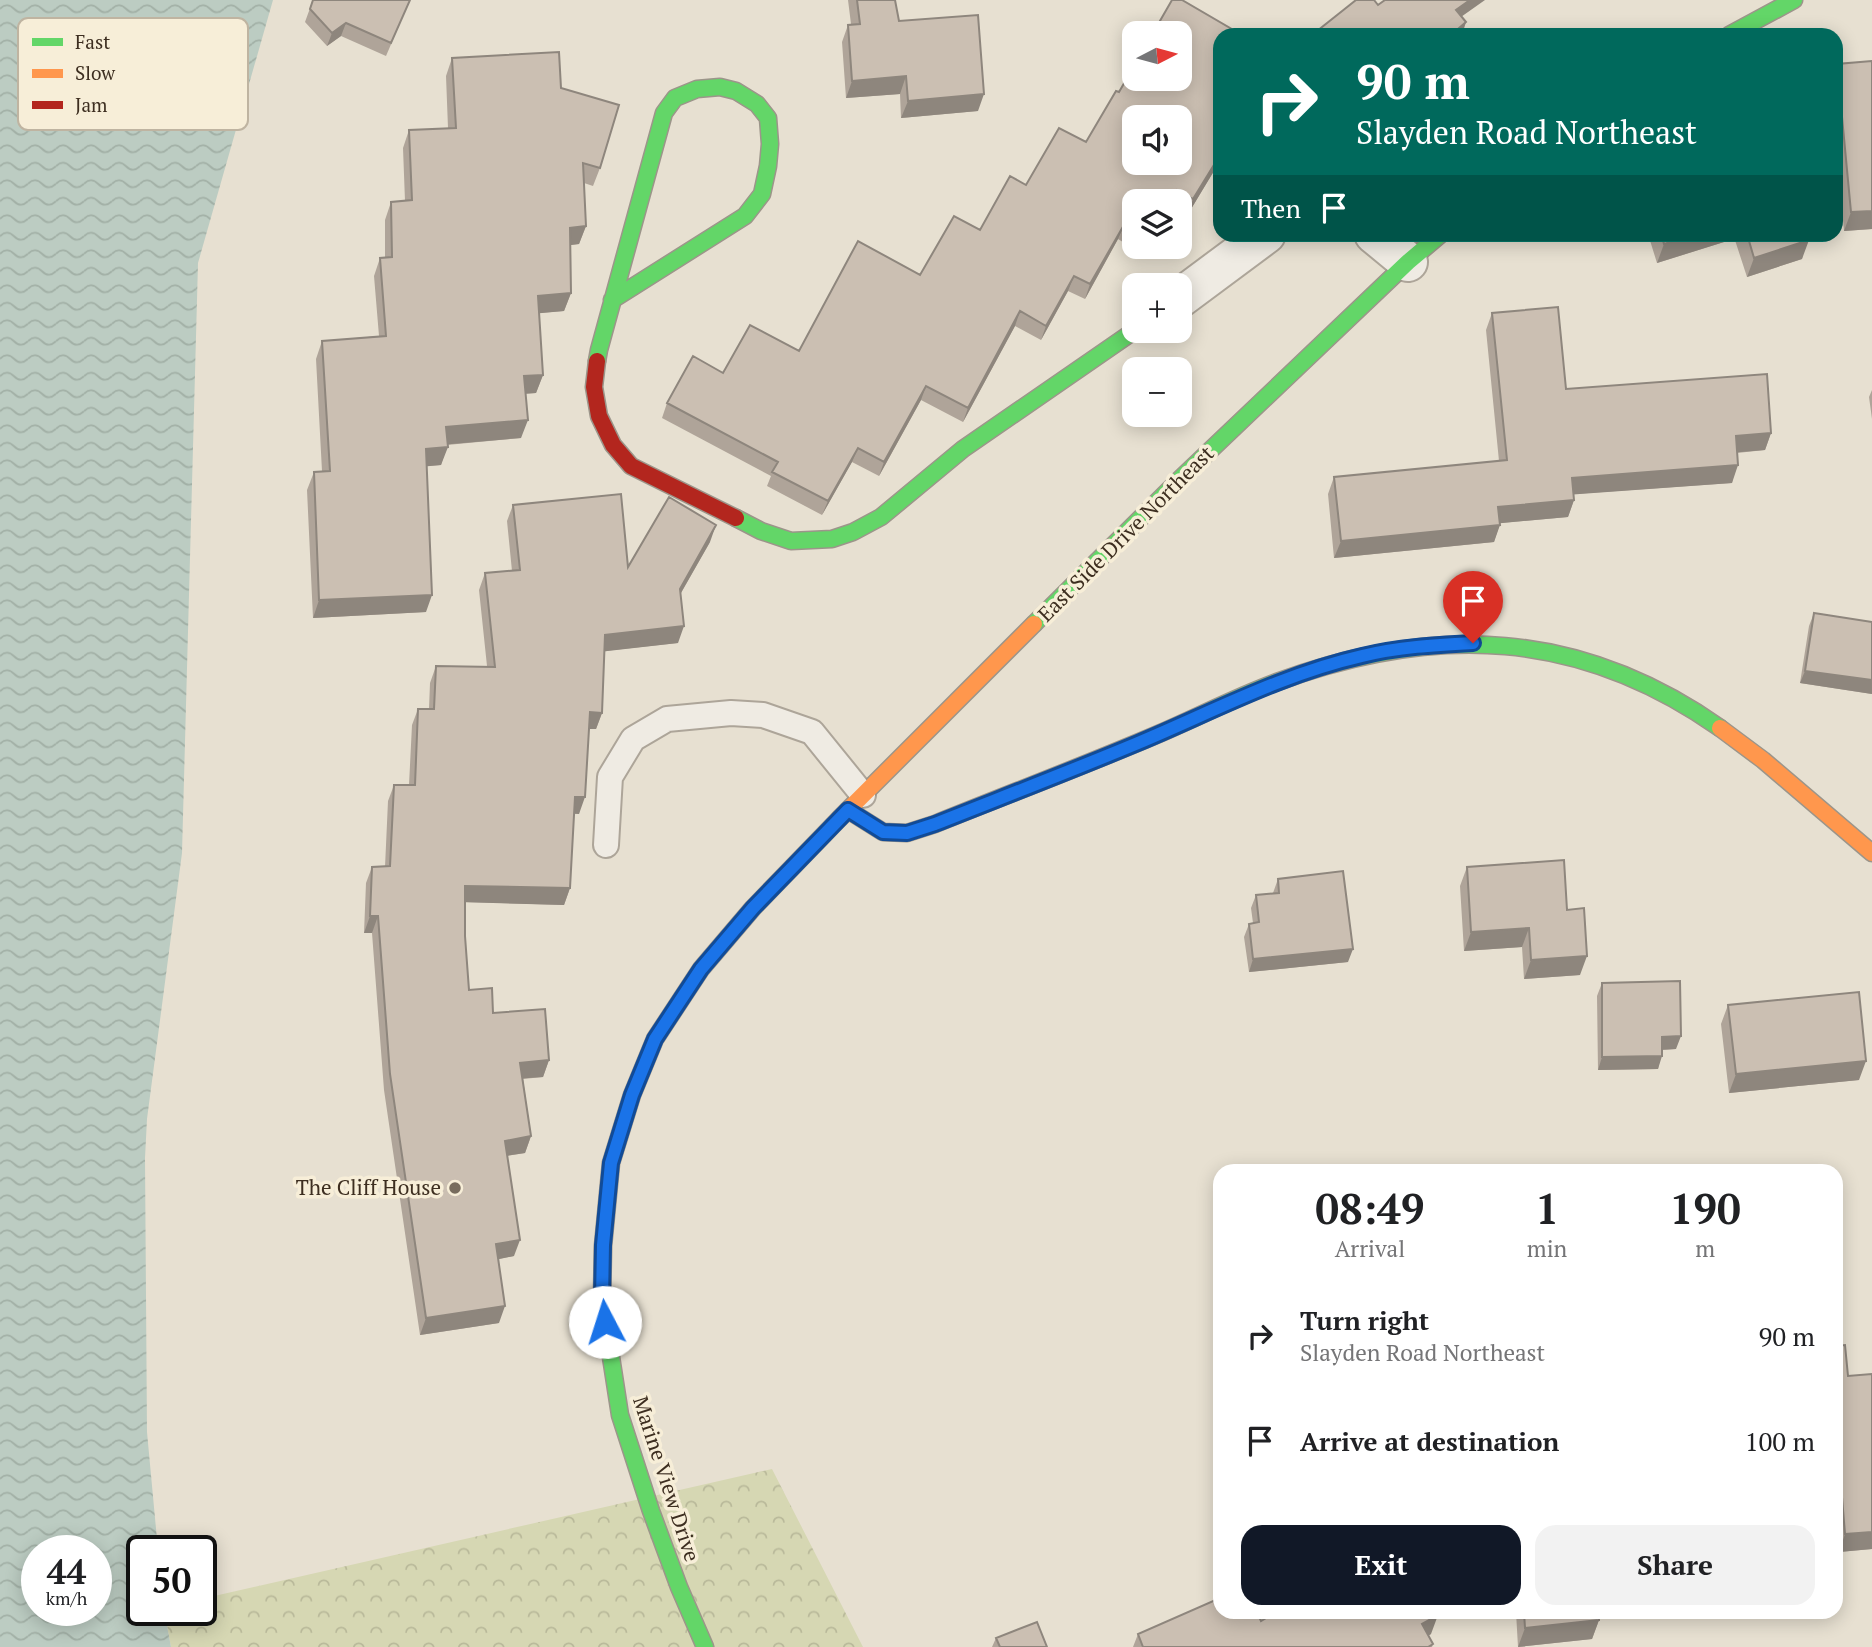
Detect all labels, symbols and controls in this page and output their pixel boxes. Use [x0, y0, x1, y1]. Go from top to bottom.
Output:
legend [18, 18, 248, 130]
north arrow [1122, 21, 1192, 91]
map controls [1122, 21, 1192, 427]
text: Fast [75, 29, 110, 54]
text: 90 m [1356, 48, 1470, 113]
icon: right [1241, 56, 1332, 147]
text: Slow [75, 60, 116, 85]
text: Jam [75, 92, 108, 117]
button: sound [1122, 105, 1192, 175]
text: Slayden Road Northeast [1356, 111, 1697, 153]
button: layers [1122, 189, 1192, 259]
icon: arrive [1315, 189, 1353, 227]
text: Then [1241, 191, 1301, 225]
button: + [1122, 273, 1192, 343]
button: − [1122, 357, 1192, 427]
street label: East Side Drive Northeast [1031, 439, 1220, 627]
pin [1443, 571, 1503, 643]
icon: arrive [1454, 582, 1492, 620]
place label: The Cliff House [296, 1173, 441, 1201]
marker: The Cliff House [447, 1180, 463, 1196]
text: 08:49 [1315, 1180, 1425, 1236]
text: 1 [1535, 1180, 1559, 1236]
text: 190 [1670, 1180, 1741, 1236]
text: Arrival [1335, 1233, 1405, 1264]
text: min [1527, 1233, 1567, 1264]
text: m [1695, 1233, 1715, 1264]
position arrow [568, 1285, 642, 1359]
text: Turn right [1300, 1303, 1429, 1337]
icon: right [1241, 1317, 1279, 1355]
text: 90 m [1759, 1319, 1815, 1353]
text: Slayden Road Northeast [1300, 1337, 1545, 1368]
street label: Marine View Drive [627, 1392, 707, 1565]
icon: arrive [1241, 1422, 1279, 1460]
text: Arrive at destination [1300, 1424, 1559, 1458]
text: 100 m [1745, 1424, 1815, 1458]
button: Exit [1241, 1525, 1521, 1605]
button: Share [1535, 1525, 1815, 1605]
speed limit sign: 50 [126, 1535, 217, 1626]
text: 44 [47, 1548, 86, 1594]
text: km/h [46, 1586, 87, 1610]

